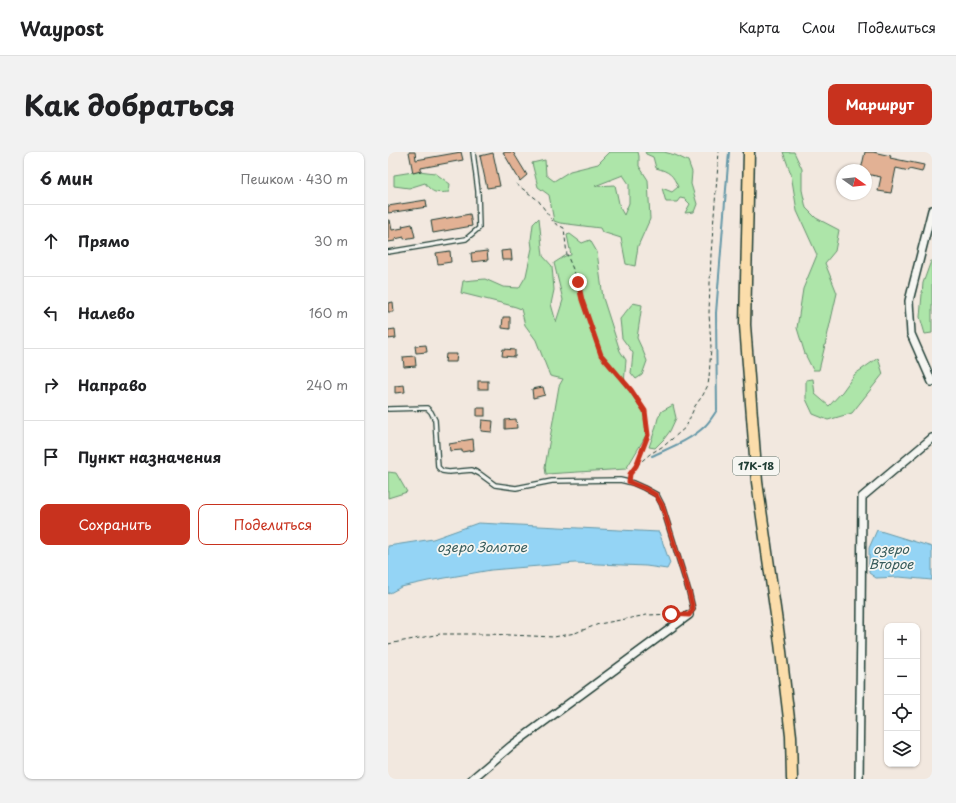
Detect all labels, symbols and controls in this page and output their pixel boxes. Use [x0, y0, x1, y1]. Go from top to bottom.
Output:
text: Waypost [20, 14, 104, 42]
text: Карта [739, 17, 780, 38]
text: Слои [802, 17, 835, 38]
text: Поделиться [857, 17, 936, 38]
text: Как добраться [24, 83, 235, 126]
button: Маршрут [828, 84, 932, 125]
north arrow [836, 164, 872, 200]
text: 6 мин [40, 165, 93, 191]
text: Пешком · 430 m [240, 169, 348, 188]
text: Прямо [78, 229, 129, 252]
icon: ahead [40, 230, 62, 252]
text: 30 m [314, 231, 348, 250]
route end [569, 273, 587, 291]
text: Налево [78, 301, 135, 324]
icon: left [40, 302, 62, 324]
text: 160 m [309, 303, 348, 322]
text: Направо [78, 373, 147, 396]
icon: right [40, 374, 62, 396]
text: 240 m [306, 375, 348, 394]
text: Пункт назначения [78, 445, 221, 468]
icon: arrive [40, 446, 62, 468]
road number: 17К-18 [733, 457, 779, 475]
button: Сохранить [40, 504, 190, 545]
button: Поделиться [198, 504, 348, 545]
water label: озеро Золотое [437, 537, 528, 556]
water label: озеро Второе [869, 539, 914, 573]
route start [662, 605, 680, 623]
map controls [884, 623, 920, 767]
button: + [884, 623, 920, 659]
button: − [884, 659, 920, 695]
button: locate [884, 695, 920, 731]
button: layers [884, 731, 920, 767]

